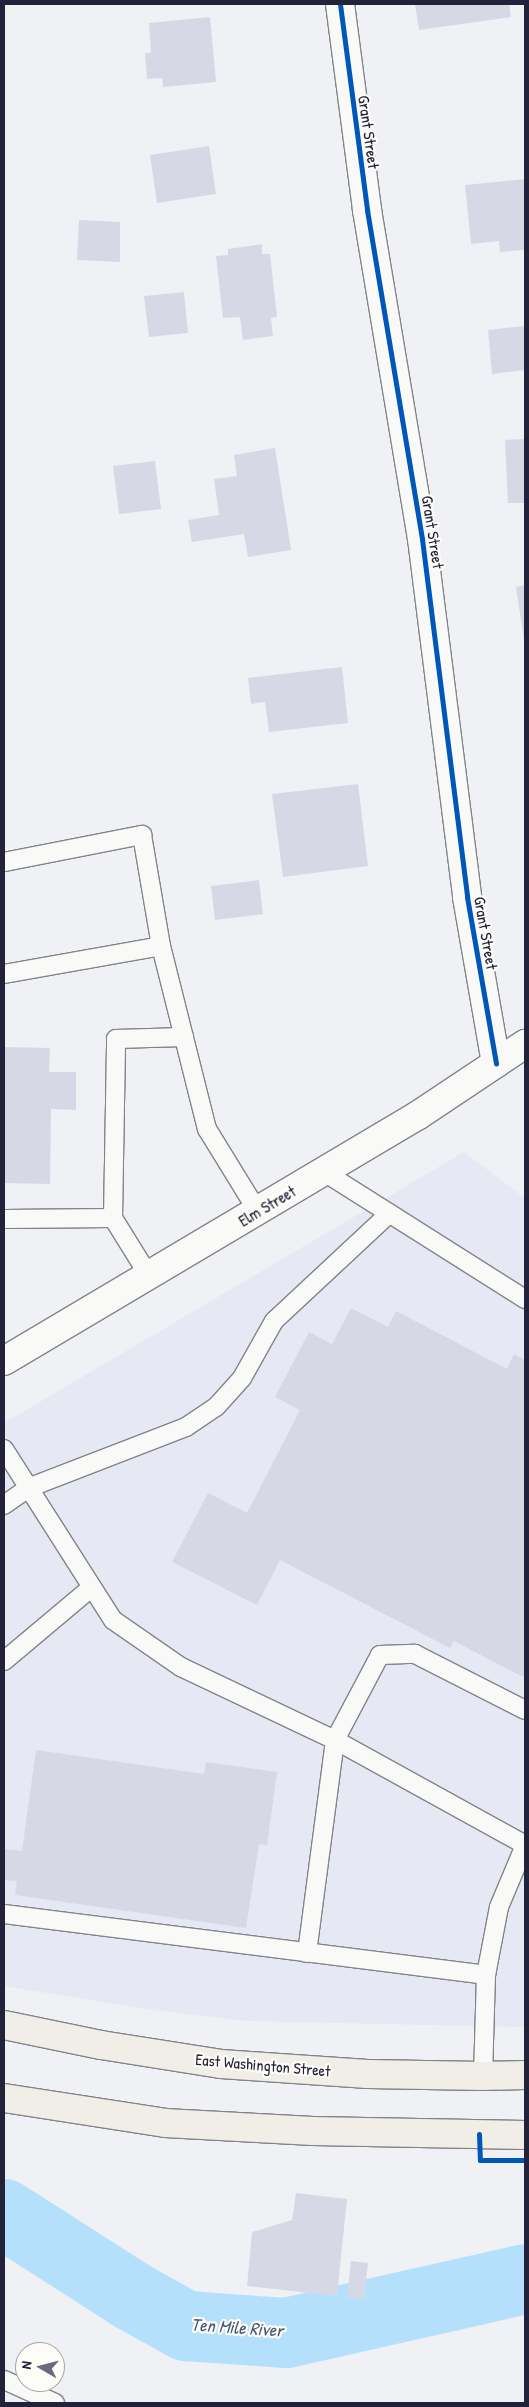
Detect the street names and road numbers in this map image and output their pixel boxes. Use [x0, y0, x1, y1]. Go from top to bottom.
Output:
street label: Grant Street [354, 94, 384, 170]
street label: Grant Street [418, 494, 448, 570]
street label: Grant Street [470, 895, 502, 971]
street label: Elm Street [235, 1182, 299, 1230]
street label: East Washington Street [195, 2050, 331, 2080]

